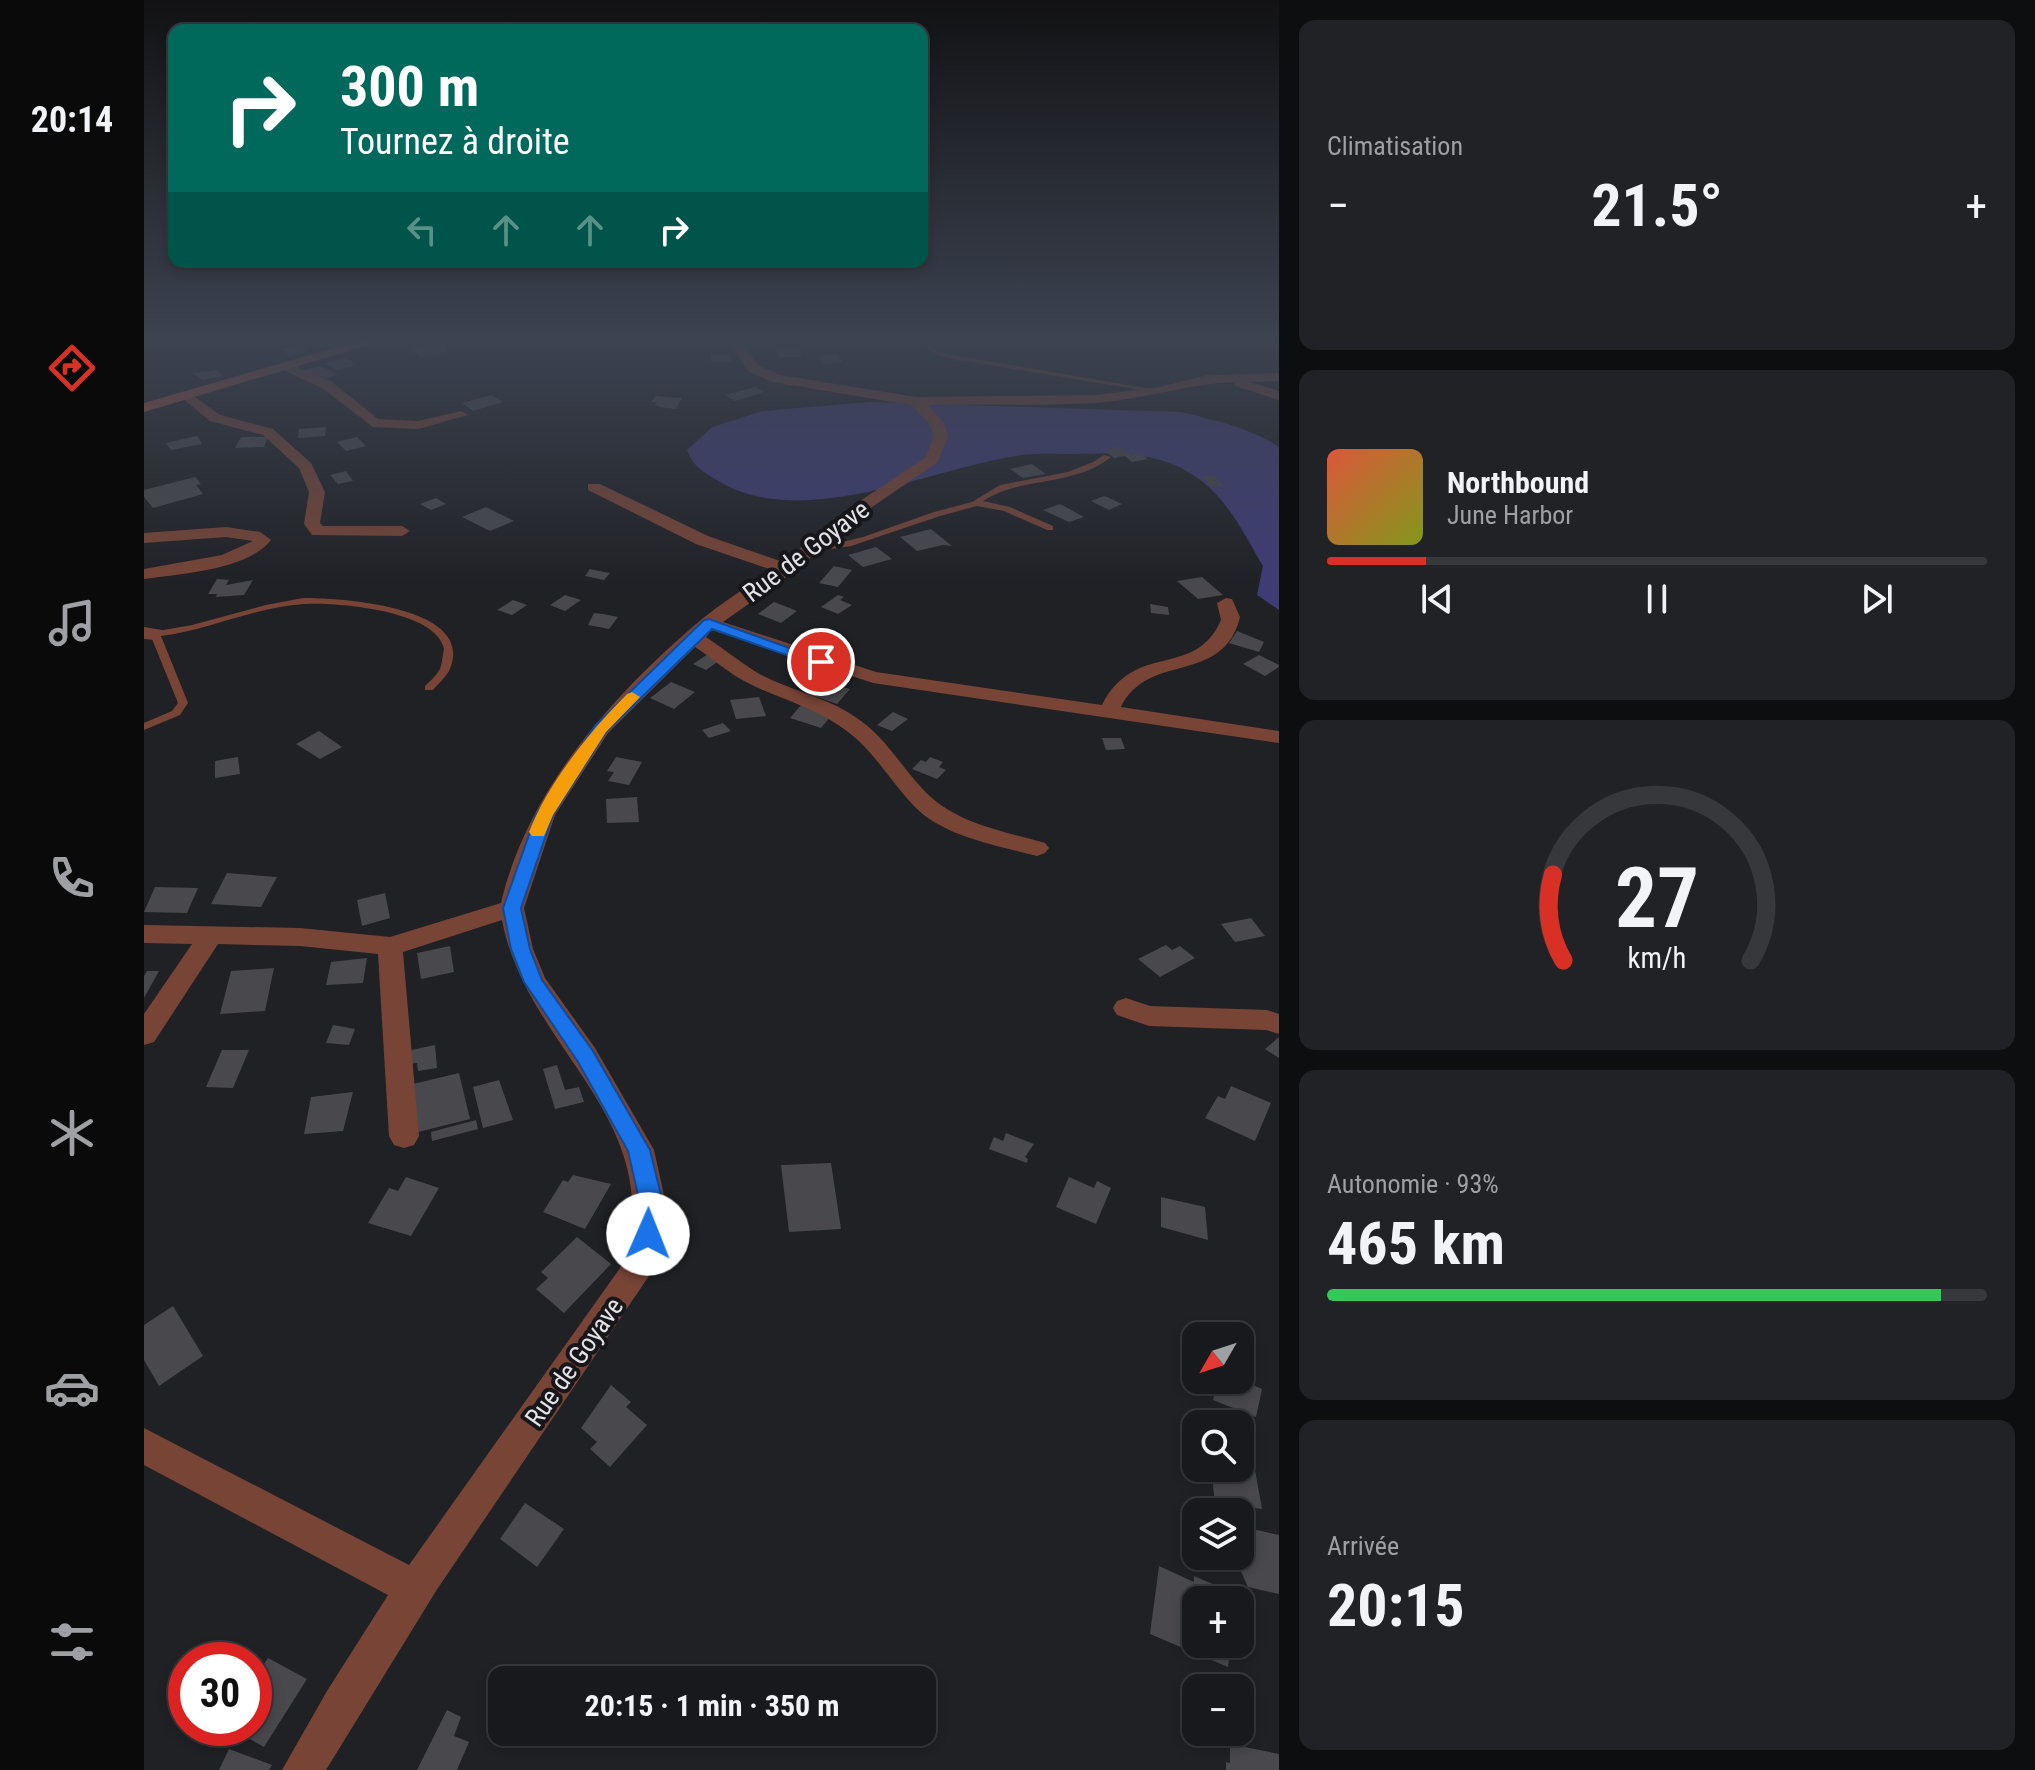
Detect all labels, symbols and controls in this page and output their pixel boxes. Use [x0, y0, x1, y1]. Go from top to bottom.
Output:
text: 300 m [340, 54, 479, 120]
icon: right [208, 56, 312, 160]
text: 20:14 [31, 99, 113, 141]
text: Tournez à droite [340, 121, 570, 163]
text: Climatisation [1327, 131, 1463, 161]
text: 21.5° [1591, 170, 1723, 241]
text: − [1327, 180, 1349, 232]
text: + [1965, 180, 1987, 232]
icon: left [400, 208, 444, 252]
icon: ahead [484, 208, 528, 252]
icon: ahead [568, 208, 612, 252]
icon: right [652, 208, 696, 252]
icon: directions [44, 340, 100, 396]
text: Northbound [1447, 465, 1589, 500]
street label: Rue de Goyave [737, 494, 875, 608]
text: June Harbor [1447, 500, 1573, 530]
icon: previous [1415, 577, 1459, 621]
icon: pause [1635, 577, 1679, 621]
icon: next [1855, 577, 1899, 621]
icon: music [44, 595, 100, 651]
pin [787, 628, 855, 696]
icon: arrive [799, 640, 843, 684]
icon: phone [44, 850, 100, 906]
text: 27 [1615, 850, 1699, 947]
text: km/h [1628, 941, 1686, 975]
icon: climate [44, 1105, 100, 1161]
text: Autonomie · 93% [1327, 1169, 1499, 1199]
position arrow [606, 1192, 690, 1276]
text: 465 km [1327, 1208, 1505, 1279]
street label: Rue de Goyave [519, 1292, 629, 1432]
north arrow [1182, 1322, 1254, 1394]
map controls [1182, 1322, 1254, 1746]
icon: car [44, 1360, 100, 1416]
button: search [1182, 1410, 1254, 1482]
button: layers [1182, 1498, 1254, 1570]
text: Arrivée [1327, 1531, 1399, 1561]
text: 20:15 [1327, 1570, 1465, 1641]
button: + [1182, 1586, 1254, 1658]
icon: filters [44, 1614, 100, 1670]
speed limit sign: 30 [168, 1642, 272, 1746]
button: − [1182, 1674, 1254, 1746]
text: 20:15 · 1 min · 350 m [585, 1688, 839, 1723]

